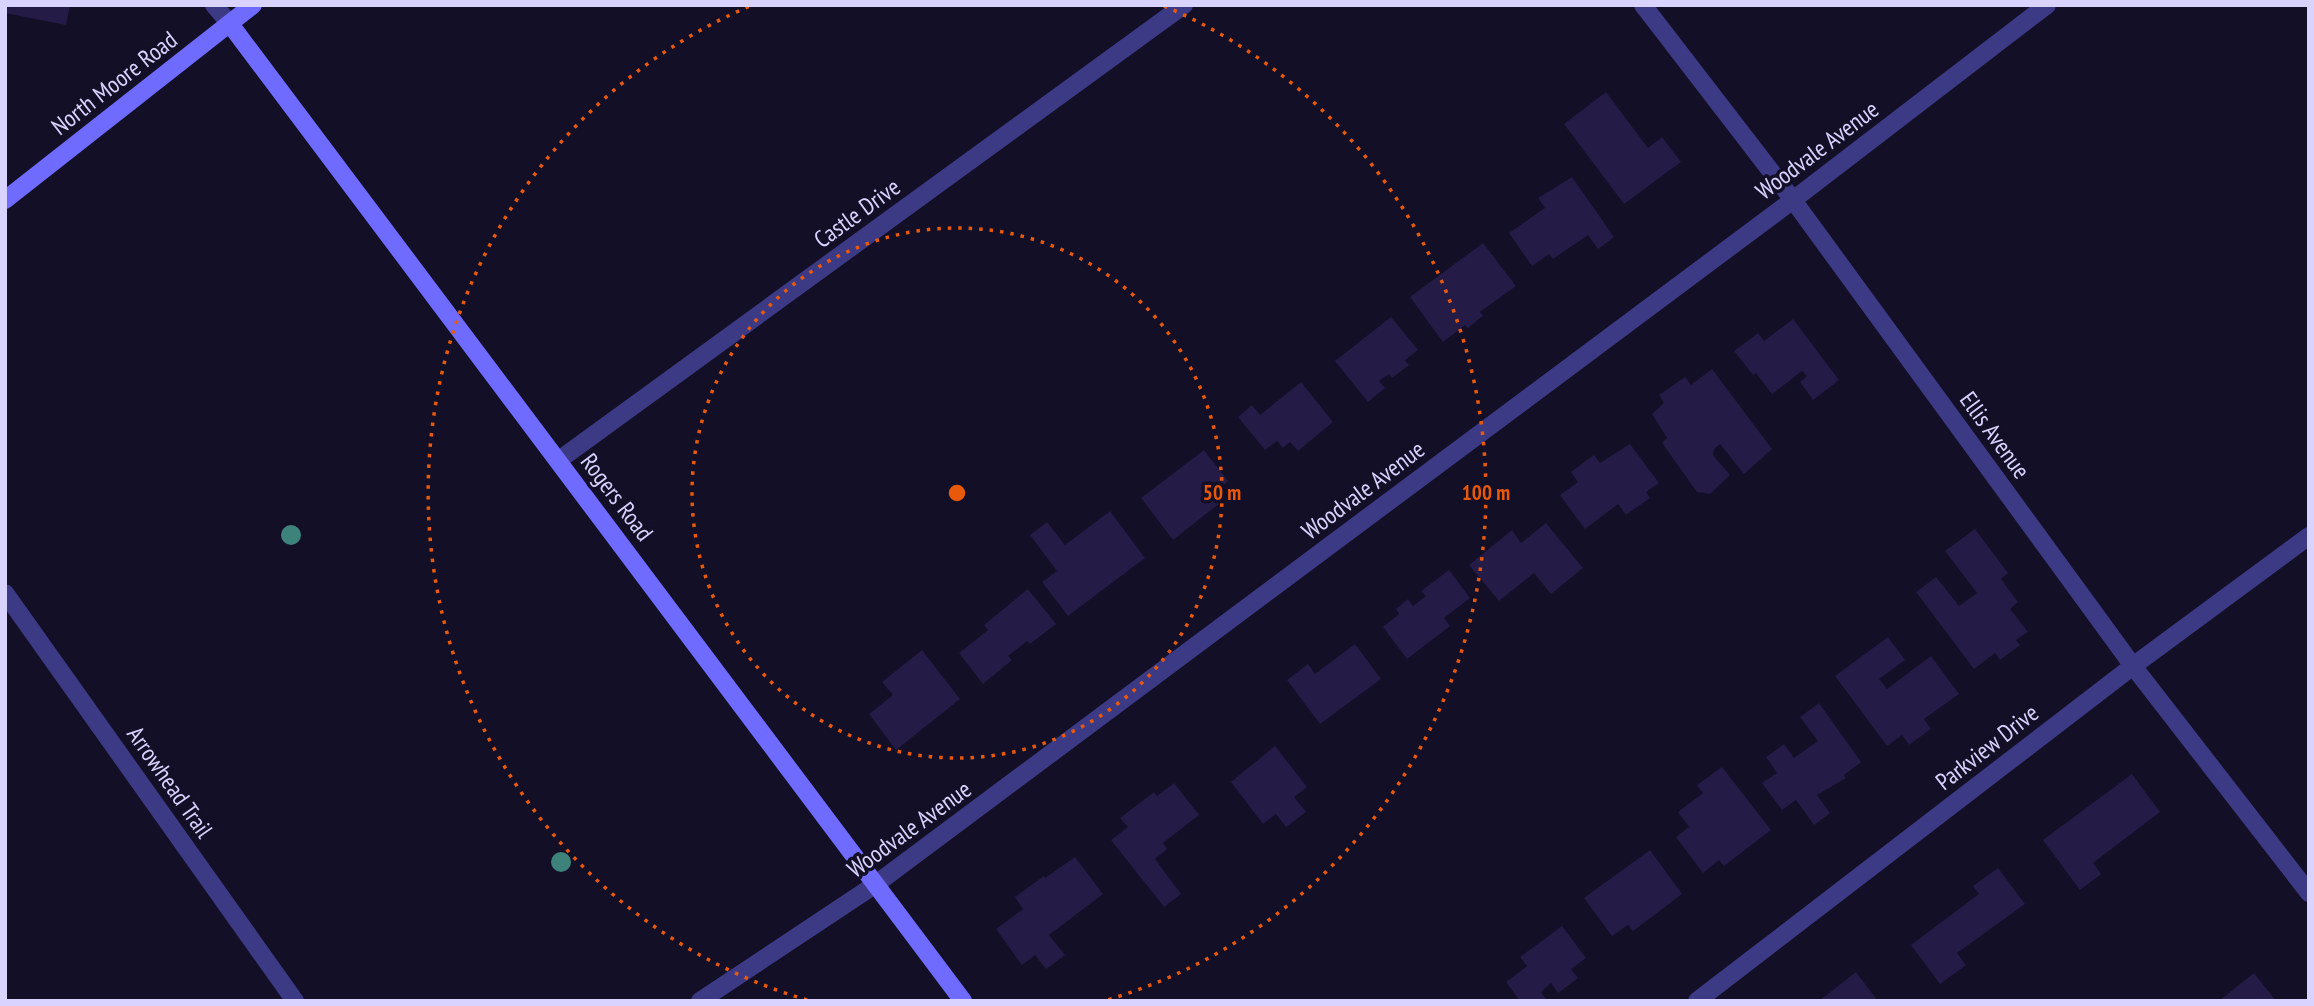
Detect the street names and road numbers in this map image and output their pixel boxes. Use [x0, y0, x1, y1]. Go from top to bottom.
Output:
street label: North Moore Road [45, 24, 183, 142]
street label: Woodvale Avenue [1749, 94, 1885, 206]
street label: Castle Drive [808, 171, 906, 255]
street label: Ellis Avenue [1953, 385, 2037, 485]
street label: Woodvale Avenue [1295, 434, 1431, 546]
street label: Rogers Road [574, 447, 660, 547]
street label: Parkview Drive [1929, 697, 2045, 797]
street label: Arrowhead Trail [120, 720, 220, 844]
street label: Woodvale Avenue [841, 774, 977, 884]

